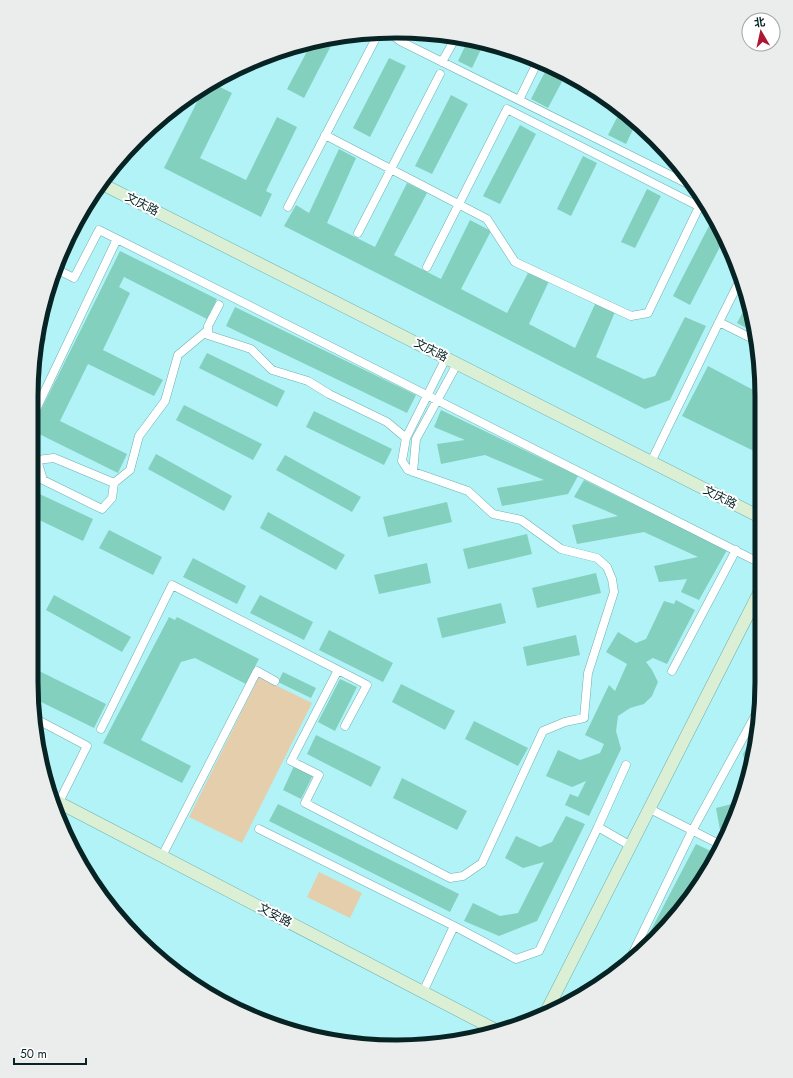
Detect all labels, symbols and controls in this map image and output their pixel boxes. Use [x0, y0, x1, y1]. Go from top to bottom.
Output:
north arrow [741, 12, 781, 52]
text: 北 [753, 13, 766, 31]
street label: 文庆路 [122, 188, 162, 220]
street label: 文庆路 [411, 334, 451, 366]
street label: 文庆路 [700, 481, 740, 513]
street label: 文安路 [255, 899, 295, 931]
scale bar [14, 1040, 86, 1066]
text: 50 m [20, 1045, 47, 1063]

